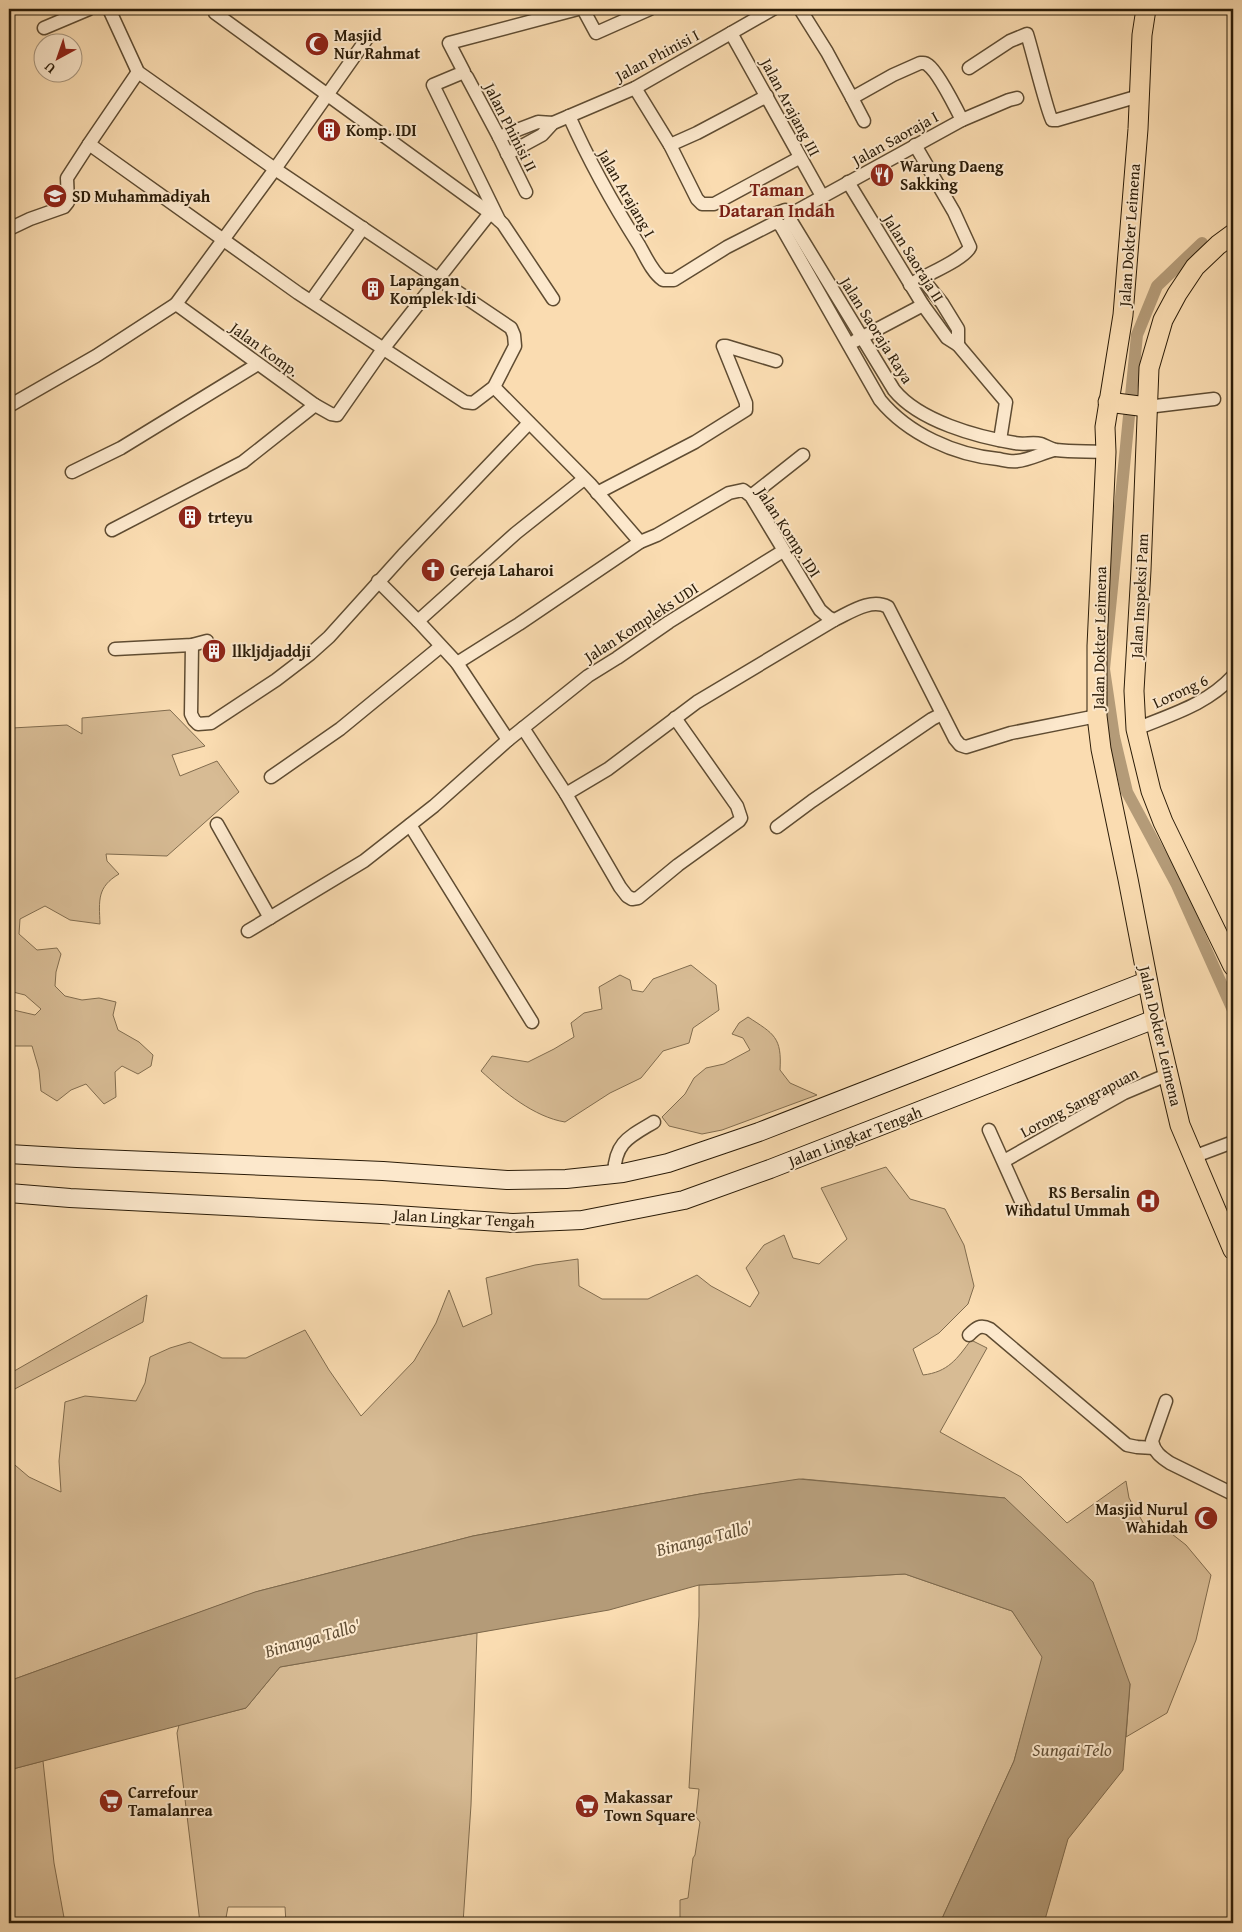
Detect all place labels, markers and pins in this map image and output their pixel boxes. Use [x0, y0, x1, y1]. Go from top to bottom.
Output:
place label: Masjid Nur Rahmat [334, 23, 420, 65]
mosque icon: Masjid Nur Rahmat [304, 31, 330, 57]
building icon: Komp. IDI [316, 117, 342, 143]
place label: Komp. IDI [346, 118, 417, 142]
place label: Warung Daeng Sakking [900, 154, 1004, 196]
restaurant icon: Warung Daeng Sakking [869, 162, 895, 188]
school or university icon: SD Muhammadiyah [42, 183, 68, 209]
place label: SD Muhammadiyah [72, 184, 211, 208]
place label: Lapangan Komplek Idi [390, 268, 476, 310]
building icon: Lapangan Komplek Idi [360, 276, 386, 302]
building icon: trteyu [177, 504, 203, 530]
place label: trteyu [208, 505, 254, 529]
church icon: Gereja Laharoi [420, 557, 446, 583]
place label: Gereja Laharoi [450, 558, 554, 582]
building icon: llkljdjaddji [201, 638, 227, 664]
place label: llkljdjaddji [232, 639, 311, 663]
place label: RS Bersalin Wihdatul Ummah [1005, 1180, 1131, 1222]
hospital icon: RS Bersalin Wihdatul Ummah [1135, 1188, 1161, 1214]
place label: Masjid Nurul Wahidah [1095, 1497, 1189, 1539]
mosque icon: Masjid Nurul Wahidah [1193, 1505, 1219, 1531]
place label: Carrefour Tamalanrea [128, 1780, 214, 1822]
place label: Makassar Town Square [604, 1785, 695, 1827]
supermarket icon: Carrefour Tamalanrea [98, 1788, 124, 1814]
supermarket icon: Makassar Town Square [574, 1793, 600, 1819]

